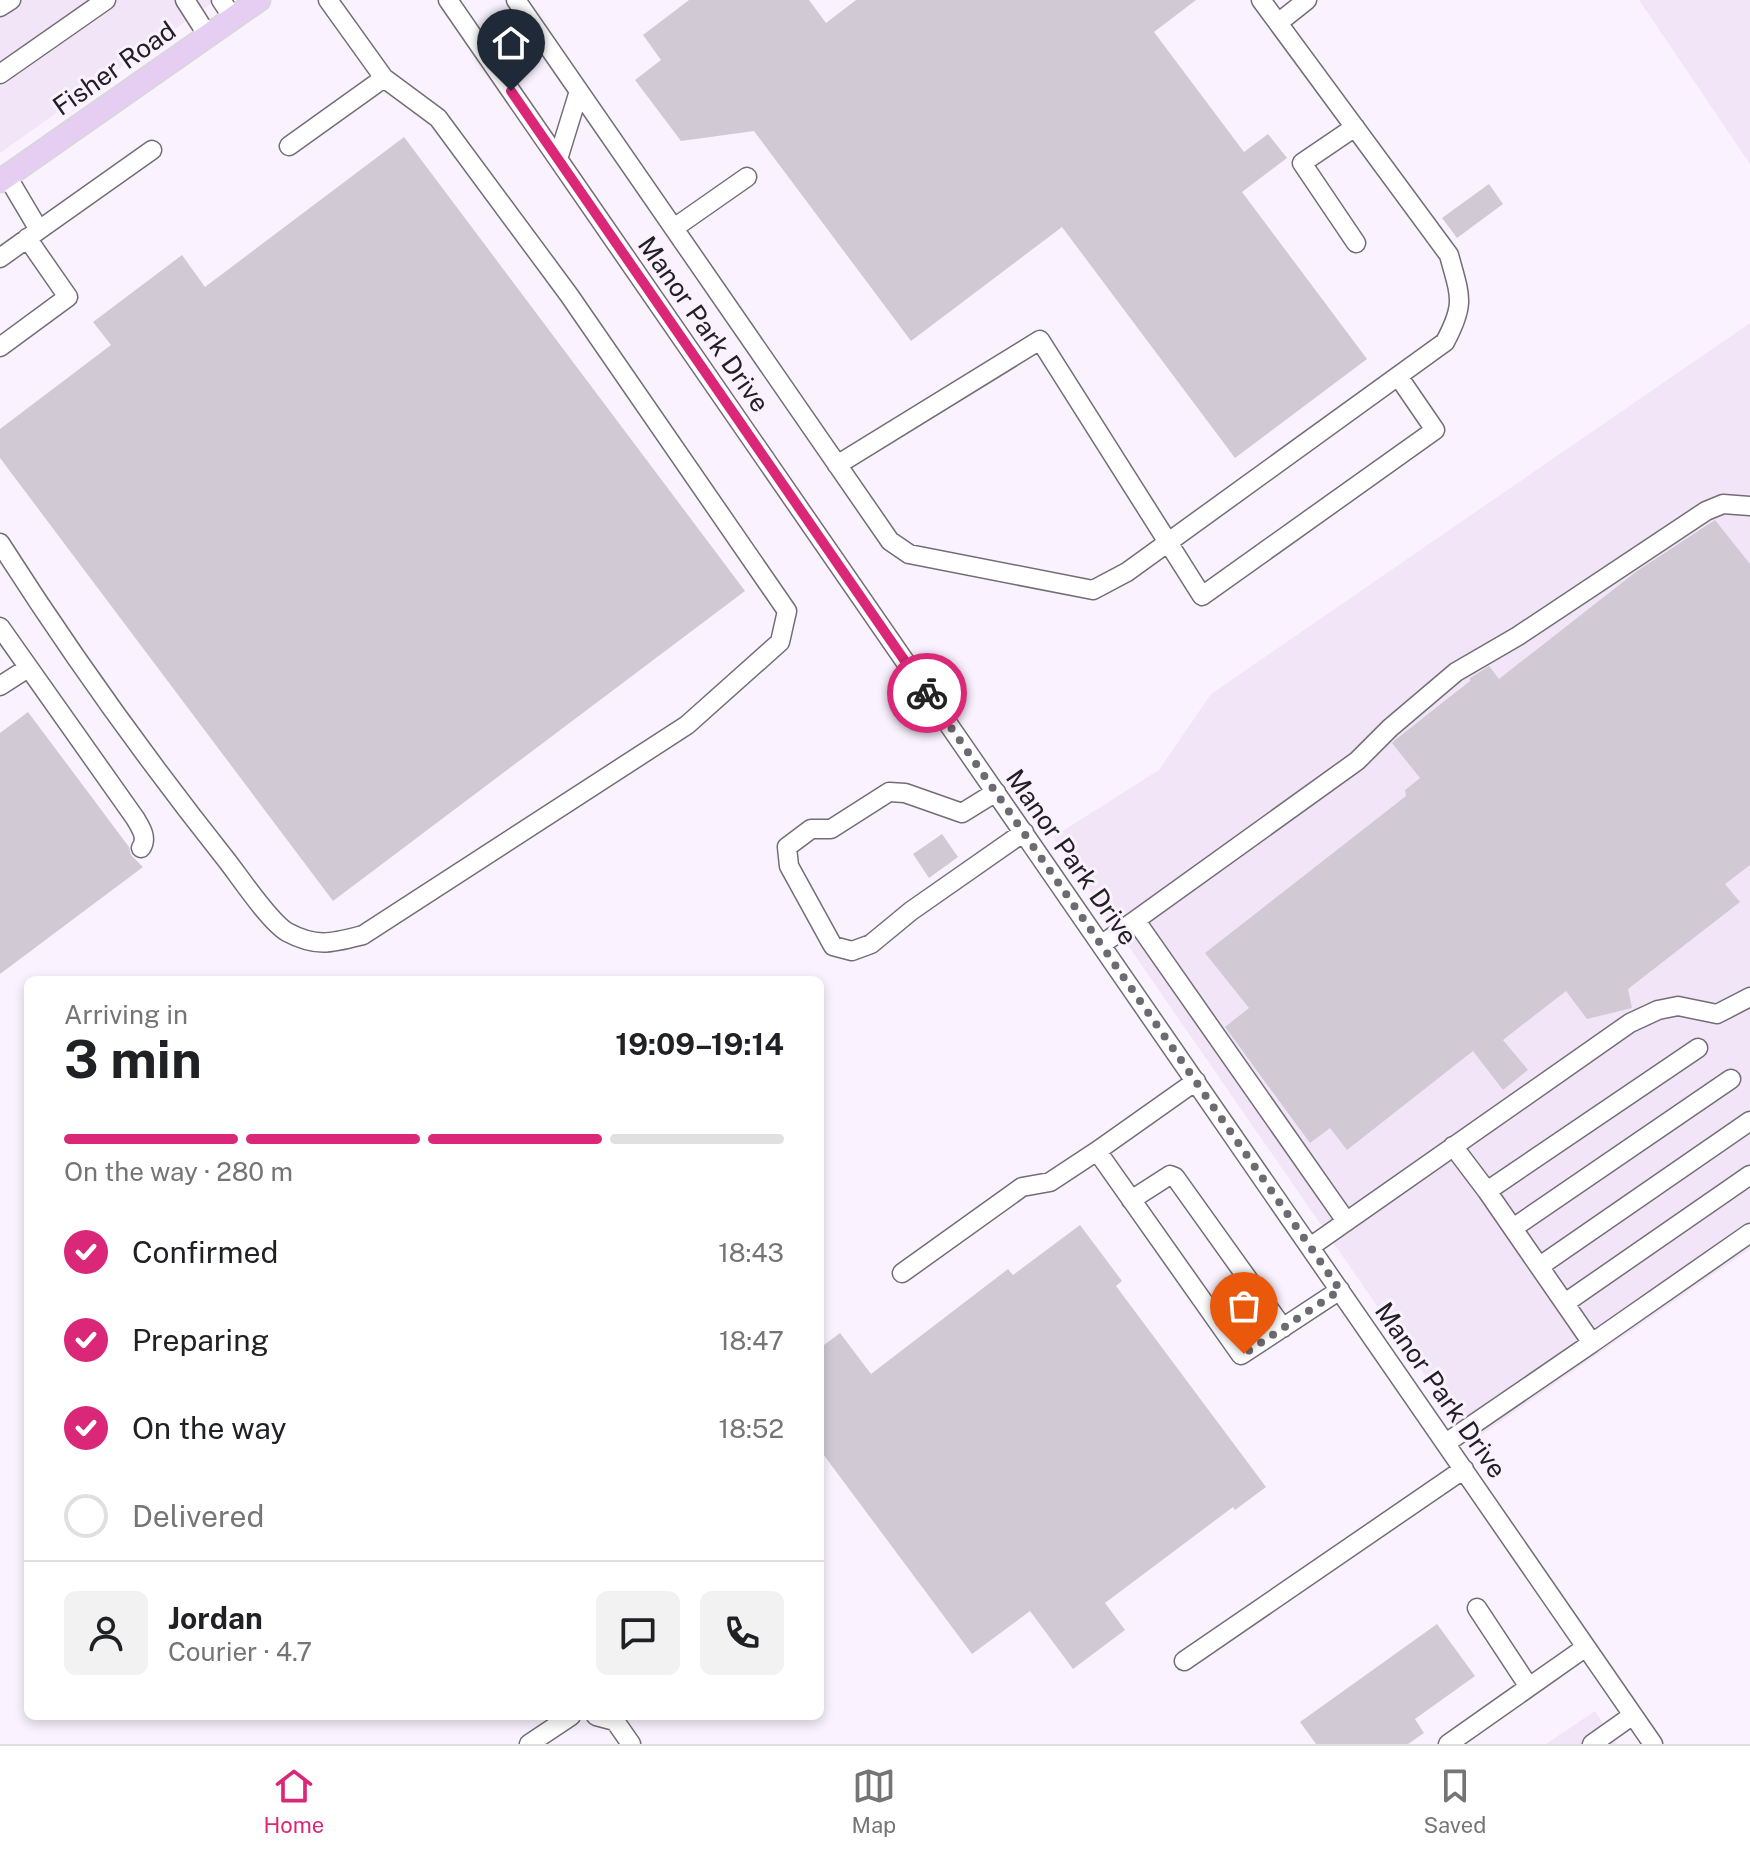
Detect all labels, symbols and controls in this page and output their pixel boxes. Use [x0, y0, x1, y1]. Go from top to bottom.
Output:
pin [477, 9, 545, 91]
street label: Fisher Road [47, 14, 181, 122]
icon: home [489, 21, 533, 65]
street label: Manor Park Drive [632, 230, 776, 418]
courier [887, 653, 967, 733]
icon: bike [905, 671, 949, 715]
street label: Manor Park Drive [1000, 763, 1144, 951]
text: Arriving in [64, 999, 188, 1030]
text: 19:09–19:14 [615, 1026, 784, 1062]
text: 3 min [64, 1029, 202, 1090]
text: On the way · 280 m [64, 1156, 293, 1187]
icon: check [64, 1230, 108, 1274]
text: Confirmed [132, 1234, 278, 1270]
text: 18:43 [718, 1237, 784, 1268]
pin [1210, 1272, 1278, 1354]
icon: bag [1222, 1284, 1266, 1328]
street label: Manor Park Drive [1369, 1296, 1513, 1484]
icon: check [64, 1318, 108, 1362]
text: Preparing [132, 1322, 269, 1358]
text: 18:47 [719, 1325, 784, 1356]
icon: check [64, 1406, 108, 1450]
text: On the way [132, 1410, 286, 1446]
text: 18:52 [719, 1413, 784, 1444]
text: Delivered [132, 1498, 264, 1534]
button: person [64, 1591, 148, 1675]
button: chat [596, 1591, 680, 1675]
button: phone [700, 1591, 784, 1675]
text: Jordan [168, 1600, 263, 1636]
text: Courier · 4.7 [168, 1636, 312, 1667]
tab: Home [264, 1764, 324, 1838]
tab: Map [851, 1764, 896, 1838]
tab: Saved [1423, 1764, 1486, 1838]

